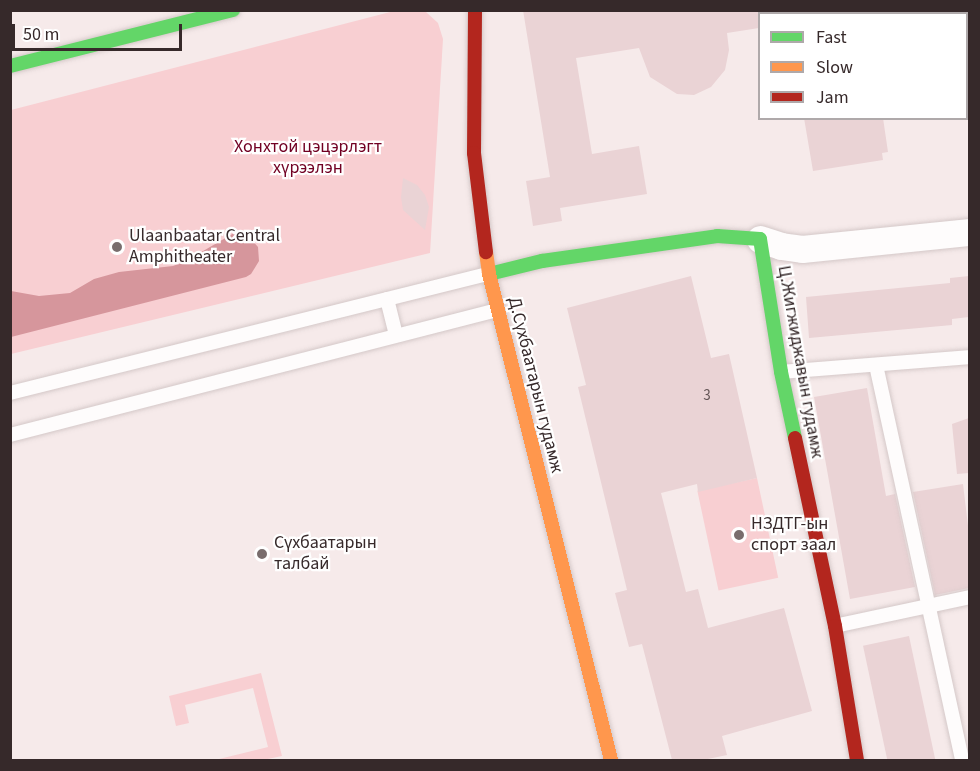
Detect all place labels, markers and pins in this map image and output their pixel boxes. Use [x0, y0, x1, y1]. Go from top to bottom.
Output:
place label: Ulaanbaatar Central Amphitheater [129, 226, 280, 268]
marker: Ulaanbaatar Central Amphitheater [110, 240, 124, 254]
place label: НЗДТГ-ын спорт заал [751, 514, 836, 556]
marker: НЗДТГ-ын спорт заал [732, 528, 746, 542]
place label: Сүхбаатарын талбай [274, 533, 377, 576]
marker: Сүхбаатарын талбай [255, 547, 269, 561]

